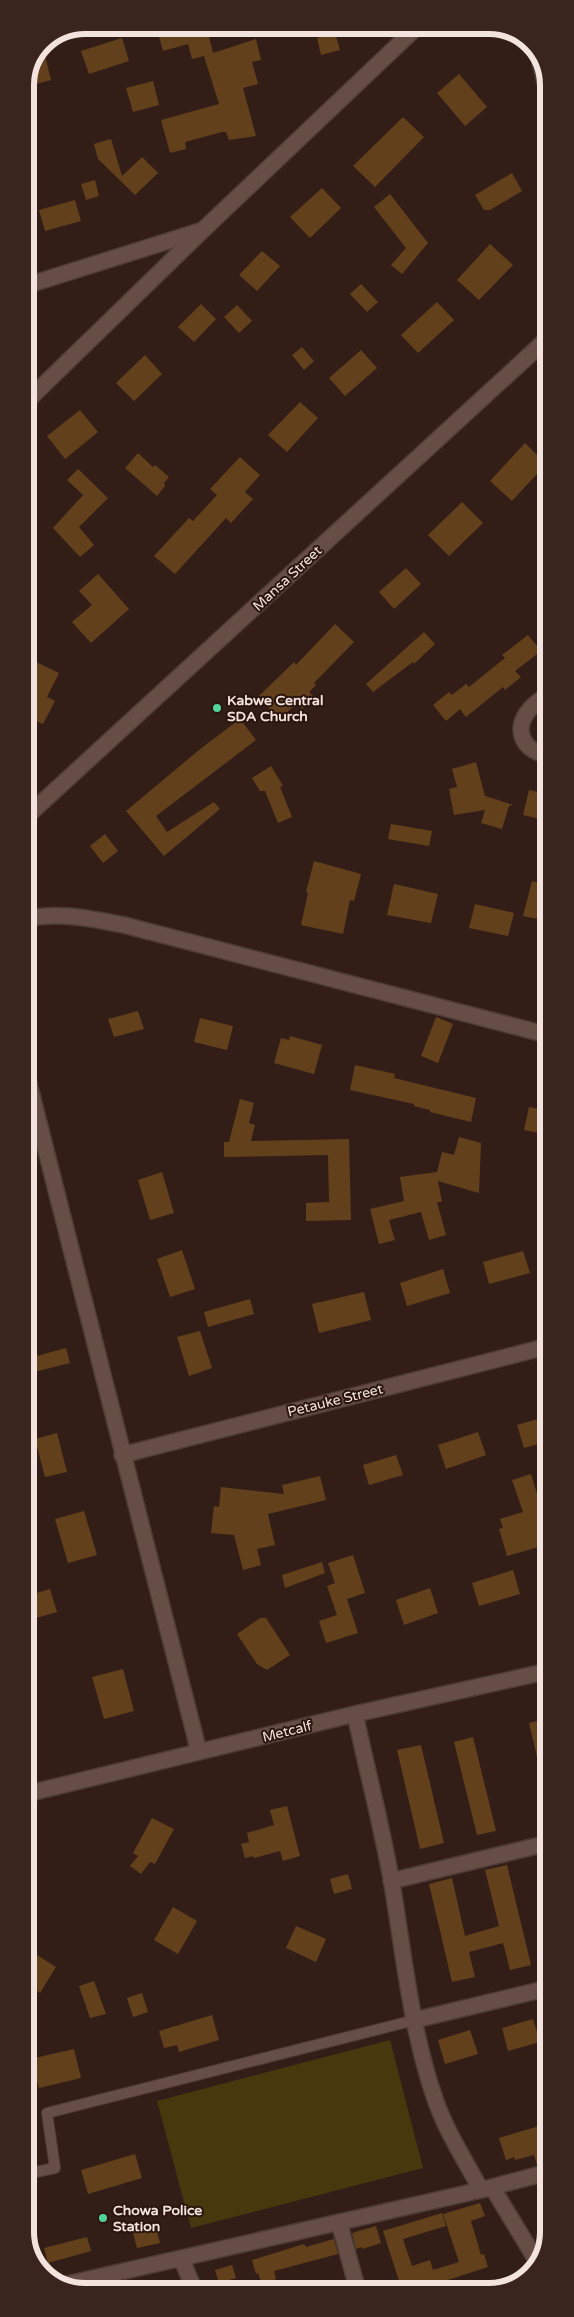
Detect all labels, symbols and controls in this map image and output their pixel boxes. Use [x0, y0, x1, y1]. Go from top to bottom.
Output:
street label: Mansa Street [249, 542, 326, 615]
place label: Kabwe Central SDA Church [227, 692, 323, 725]
marker: Kabwe Central SDA Church [211, 702, 223, 714]
street label: Petauke Street [286, 1380, 385, 1421]
street label: Metcalf [260, 1717, 314, 1746]
place label: Chowa Police Station [113, 2202, 202, 2235]
marker: Chowa Police Station [97, 2212, 109, 2224]

